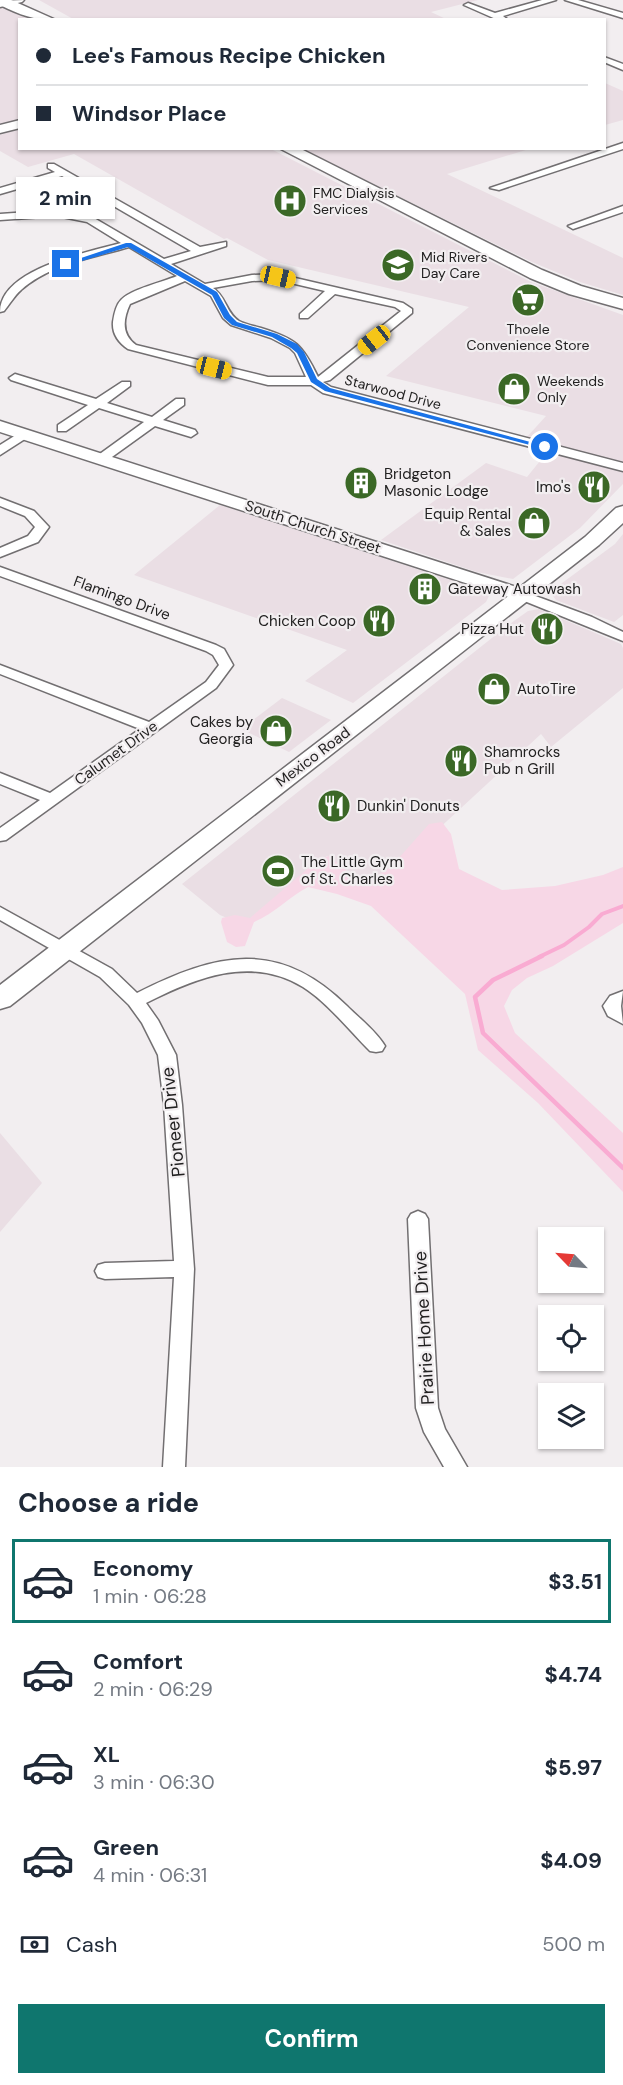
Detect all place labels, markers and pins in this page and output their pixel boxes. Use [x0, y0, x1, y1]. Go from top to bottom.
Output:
hospital icon: FMC Dialysis Services [272, 183, 308, 219]
place label: FMC Dialysis Services [313, 184, 395, 218]
school or university icon: Mid Rivers Day Care [380, 247, 416, 283]
place label: Mid Rivers Day Care [421, 248, 488, 282]
supermarket icon: Thoele Convenience Store [510, 282, 546, 318]
place label: Thoele Convenience Store [467, 320, 589, 354]
shop icon: Weekends Only [496, 371, 532, 407]
place label: Weekends Only [537, 372, 604, 406]
place label: Bridgeton Masonic Lodge [384, 464, 488, 501]
building icon: Bridgeton Masonic Lodge [343, 465, 379, 501]
restaurant icon: Imo's [576, 469, 612, 505]
place label: Imo's [536, 477, 571, 497]
place label: Equip Rental & Sales [425, 504, 511, 541]
shop icon: Equip Rental & Sales [516, 505, 552, 541]
building icon: Gateway Autowash [407, 571, 443, 607]
place label: Gateway Autowash [448, 579, 581, 599]
restaurant icon: Chicken Coop [361, 603, 397, 639]
place label: Chicken Coop [258, 611, 356, 631]
restaurant icon: Pizza Hut [529, 611, 565, 647]
place label: Pizza Hut [461, 619, 524, 639]
shop icon: AutoTire [476, 671, 512, 707]
place label: AutoTire [517, 679, 576, 699]
place label: Cakes by Georgia [190, 712, 254, 749]
shop icon: Cakes by Georgia [258, 713, 294, 749]
place label: Shamrocks Pub n Grill [484, 742, 560, 779]
restaurant icon: Shamrocks Pub n Grill [443, 743, 479, 779]
restaurant icon: Dunkin' Donuts [316, 788, 352, 824]
place label: Dunkin' Donuts [357, 796, 460, 816]
place label: The Little Gym of St. Charles [301, 852, 403, 889]
sports icon: The Little Gym of St. Charles [260, 853, 296, 889]

